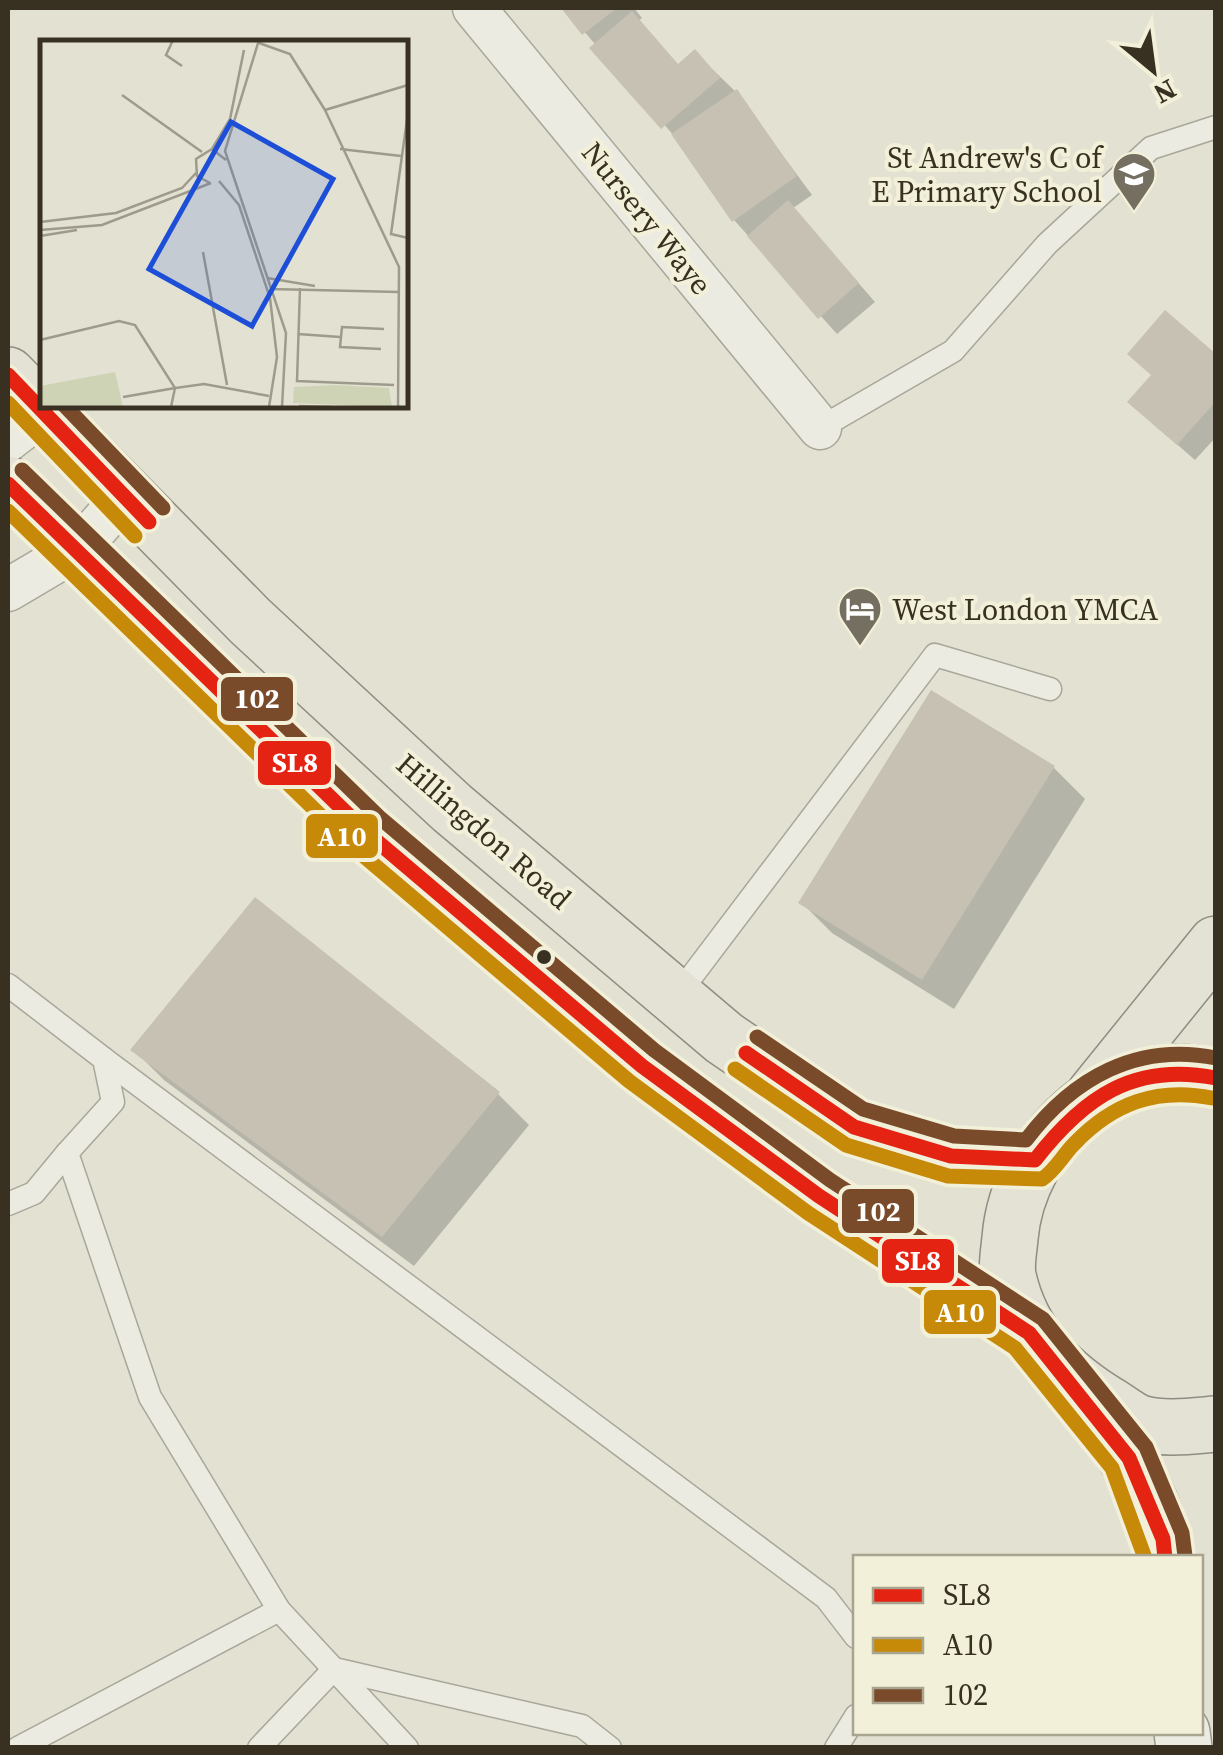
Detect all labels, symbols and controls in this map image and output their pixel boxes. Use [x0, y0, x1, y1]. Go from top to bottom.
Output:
north arrow [1103, 20, 1203, 120]
inset map [40, 40, 408, 408]
text: N [1147, 70, 1183, 113]
street label: Nursery Waye [573, 133, 721, 303]
place label: St Andrew's C of E Primary School [871, 137, 1104, 212]
school or university icon: St Andrew's C of E Primary School [1111, 151, 1157, 212]
hotel icon: West London YMCA [837, 586, 883, 647]
place label: West London YMCA [892, 589, 1158, 630]
line badge: 102 [219, 675, 295, 723]
text: 102 [234, 679, 280, 717]
line badge: SL8 [256, 739, 333, 787]
text: SL8 [272, 743, 318, 781]
street label: Hillingdon Road [388, 744, 580, 918]
line badge: A10 [304, 812, 380, 860]
text: A10 [317, 817, 367, 855]
unlabelled marker [534, 947, 554, 967]
line badge: 102 [840, 1187, 916, 1235]
text: 102 [855, 1192, 901, 1230]
line badge: SL8 [880, 1237, 956, 1285]
text: SL8 [895, 1241, 941, 1279]
line badge: A10 [922, 1288, 998, 1336]
text: A10 [935, 1293, 985, 1331]
legend [853, 1555, 1203, 1735]
text: SL8 [943, 1574, 991, 1615]
text: A10 [943, 1624, 993, 1665]
text: 102 [943, 1674, 988, 1715]

